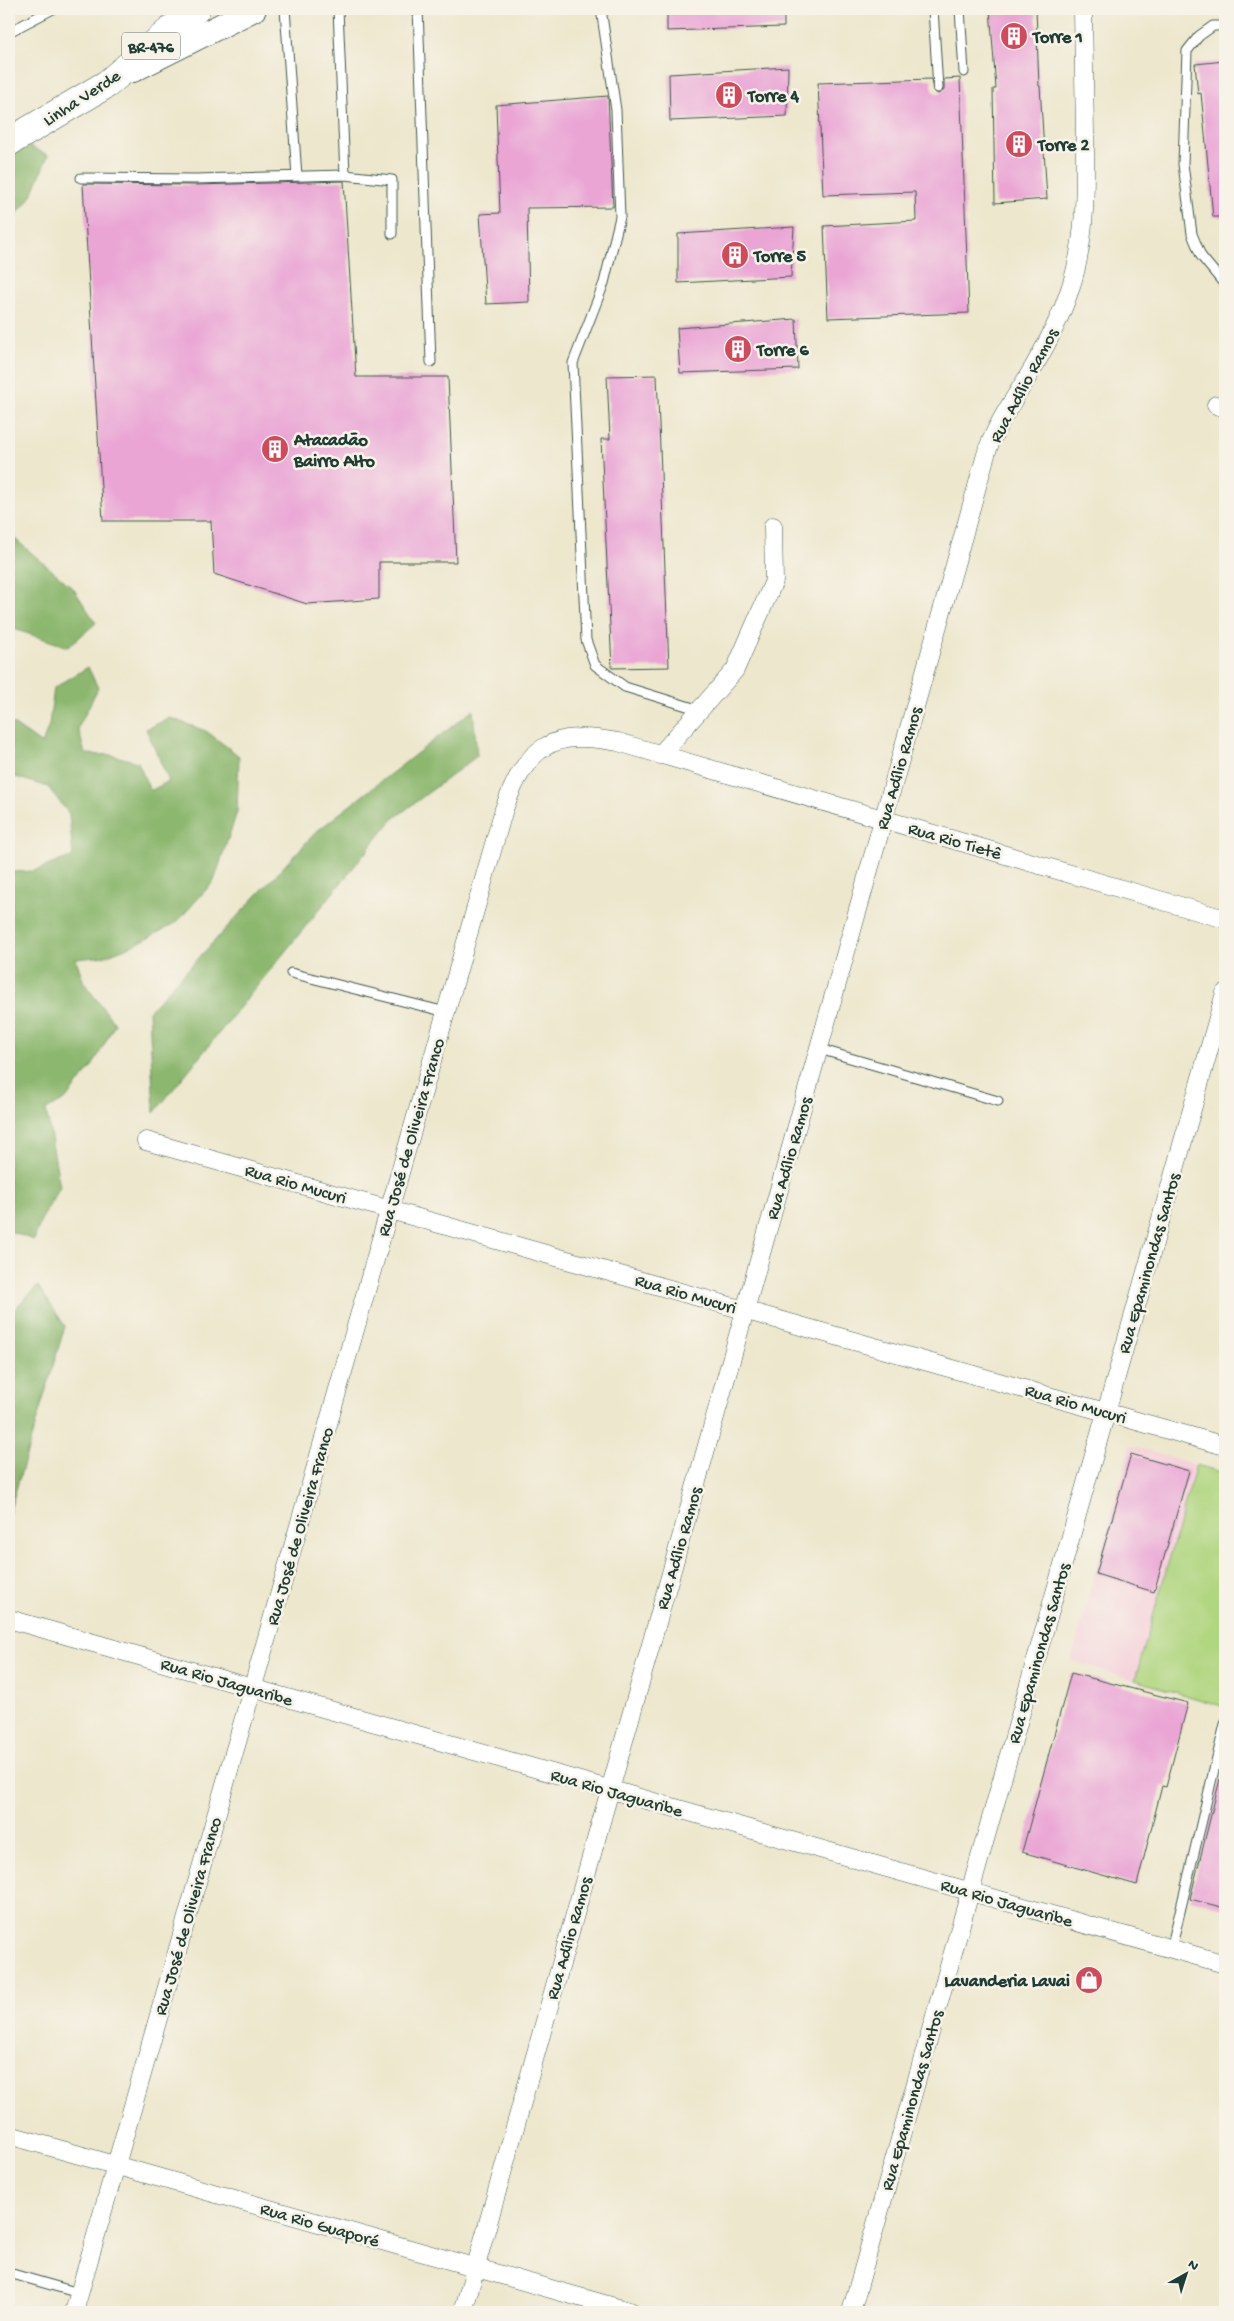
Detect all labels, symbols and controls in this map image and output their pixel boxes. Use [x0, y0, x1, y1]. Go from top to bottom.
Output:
building icon: Torre 1 [999, 21, 1029, 51]
place label: Torre 1 [1031, 28, 1083, 49]
road number: BR-476 [122, 32, 180, 59]
street label: Linha Verde [40, 66, 126, 132]
building icon: Torre 4 [714, 80, 744, 110]
place label: Torre 4 [746, 87, 800, 108]
building icon: Torre 2 [1004, 129, 1034, 159]
place label: Torre 2 [1036, 136, 1090, 157]
building icon: Torre 5 [720, 240, 750, 270]
place label: Torre 5 [752, 247, 807, 268]
street label: Rua Adílio Ramos [986, 324, 1065, 447]
building icon: Torre 6 [723, 334, 753, 364]
place label: Torre 6 [755, 341, 810, 362]
place label: Atacadão Bairro Alto [293, 431, 375, 473]
building icon: Atacadão Bairro Alto [260, 434, 290, 464]
street label: Rua Adílio Ramos [873, 704, 928, 833]
street label: Rua Rio Tietê [905, 819, 1004, 866]
street label: Rua José de Oliveira Franco [374, 1036, 451, 1239]
street label: Rua Adílio Ramos [763, 1094, 818, 1223]
street label: Rua Rio Mucuri [242, 1161, 349, 1210]
street label: Rua Epaminondas Santos [1115, 1170, 1187, 1356]
street label: Rua Rio Mucuri [632, 1271, 739, 1320]
street label: Rua Rio Mucuri [1022, 1381, 1129, 1430]
street label: Rua José de Oliveira Franco [263, 1425, 340, 1628]
street label: Rua Adílio Ramos [653, 1484, 708, 1613]
street label: Rua Epaminondas Santos [1005, 1560, 1077, 1746]
street label: Rua Rio Jaguaribe [158, 1655, 295, 1712]
street label: Rua Rio Jaguaribe [548, 1766, 685, 1823]
street label: Rua José de Oliveira Franco [151, 1815, 228, 2018]
street label: Rua Adílio Ramos [543, 1874, 598, 2003]
street label: Rua Rio Jaguaribe [938, 1876, 1075, 1933]
shop icon: Lavanderia Lavai [1074, 1965, 1104, 1995]
place label: Lavanderia Lavai [944, 1972, 1070, 1993]
street label: Rua Epaminondas Santos [878, 2007, 950, 2193]
street label: Rua Rio Guaporé [257, 2199, 382, 2254]
north arrow [1162, 2248, 1212, 2298]
text: N [1184, 2256, 1202, 2275]

